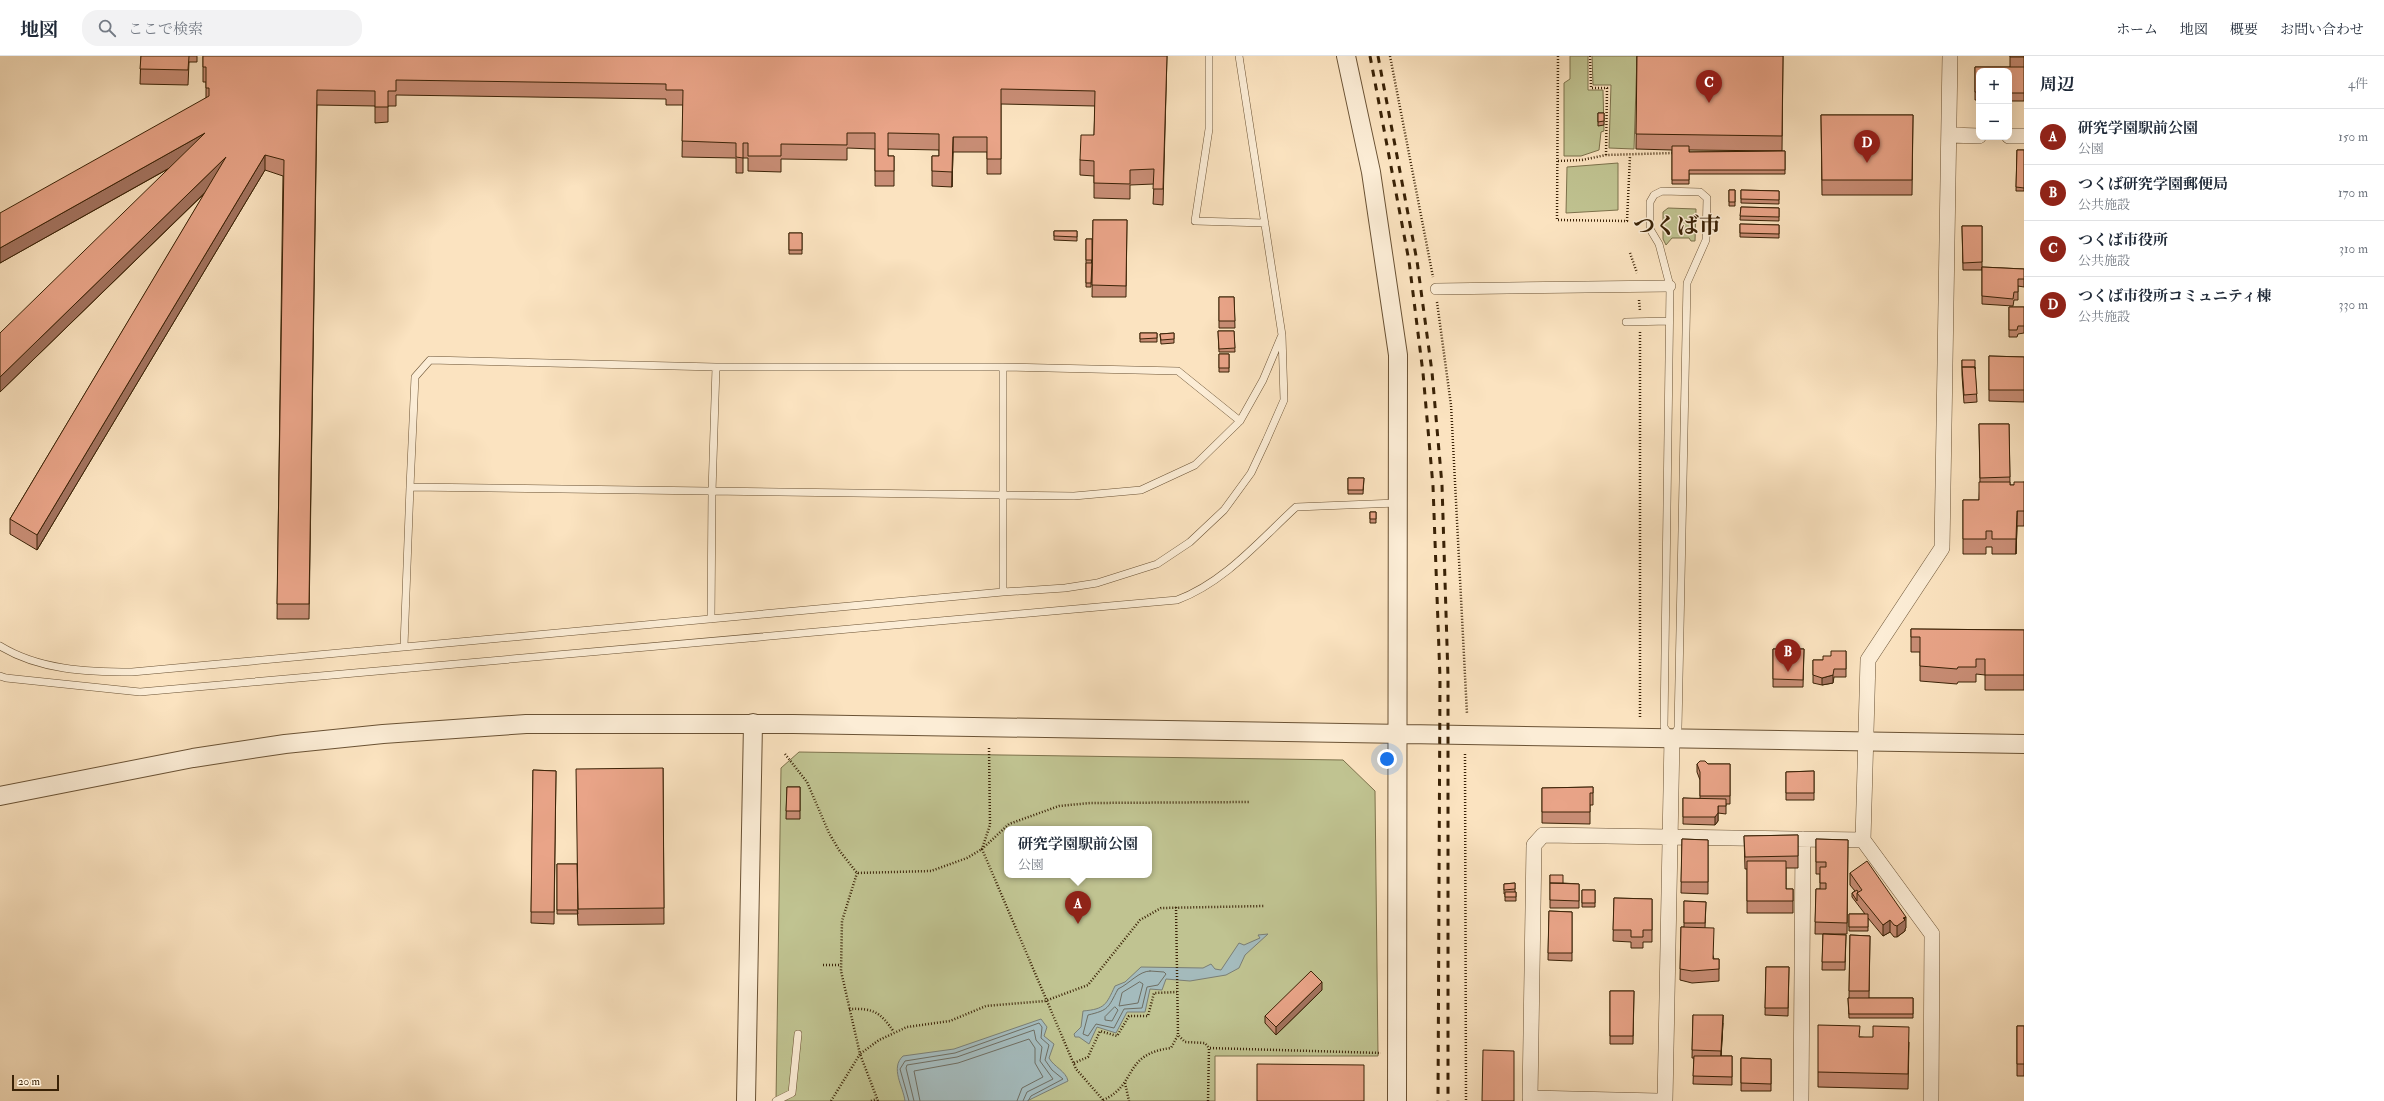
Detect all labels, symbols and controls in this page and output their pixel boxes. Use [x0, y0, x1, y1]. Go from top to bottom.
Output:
search box [82, 10, 362, 46]
icon: search [96, 17, 118, 39]
text: 地図 [20, 18, 58, 42]
text: ここで検索 [128, 20, 203, 39]
text: ホーム [2116, 21, 2158, 38]
text: 地図 [2180, 21, 2208, 38]
text: 概要 [2230, 21, 2258, 38]
text: お問い合わせ [2280, 21, 2364, 38]
map controls [1976, 68, 2012, 140]
button: + [1976, 68, 2012, 104]
pin: C [1696, 70, 1722, 103]
text: 周辺 [2040, 74, 2074, 95]
text: 4件 [2348, 76, 2368, 92]
button: − [1976, 104, 2012, 140]
text: 研究学園駅前公園 [2078, 119, 2198, 138]
text: A [2049, 129, 2057, 145]
text: 150 m [2338, 129, 2368, 145]
pin: D [1854, 130, 1880, 163]
text: 公園 [2078, 141, 2104, 157]
text: つくば研究学園郵便局 [2078, 175, 2228, 194]
text: B [2049, 185, 2057, 201]
text: 170 m [2338, 185, 2368, 201]
text: 公共施設 [2078, 197, 2130, 213]
district label: つくば市 [1633, 212, 1721, 240]
text: つくば市役所 [2078, 231, 2168, 250]
text: C [2048, 241, 2058, 257]
text: 310 m [2339, 241, 2368, 257]
text: 公共施設 [2078, 253, 2130, 269]
text: つくば市役所コミュニティ棟 [2078, 287, 2272, 306]
text: D [2048, 297, 2058, 313]
text: 330 m [2339, 297, 2368, 313]
text: 公共施設 [2078, 309, 2130, 325]
pin: B [1775, 639, 1801, 672]
your location [1377, 749, 1397, 769]
popup [1004, 826, 1152, 878]
text: 研究学園駅前公園 [1018, 835, 1138, 854]
text: 公園 [1018, 857, 1044, 873]
pin: A [1065, 891, 1091, 924]
scale bar [12, 1073, 59, 1092]
text: 20 m [18, 1075, 40, 1088]

